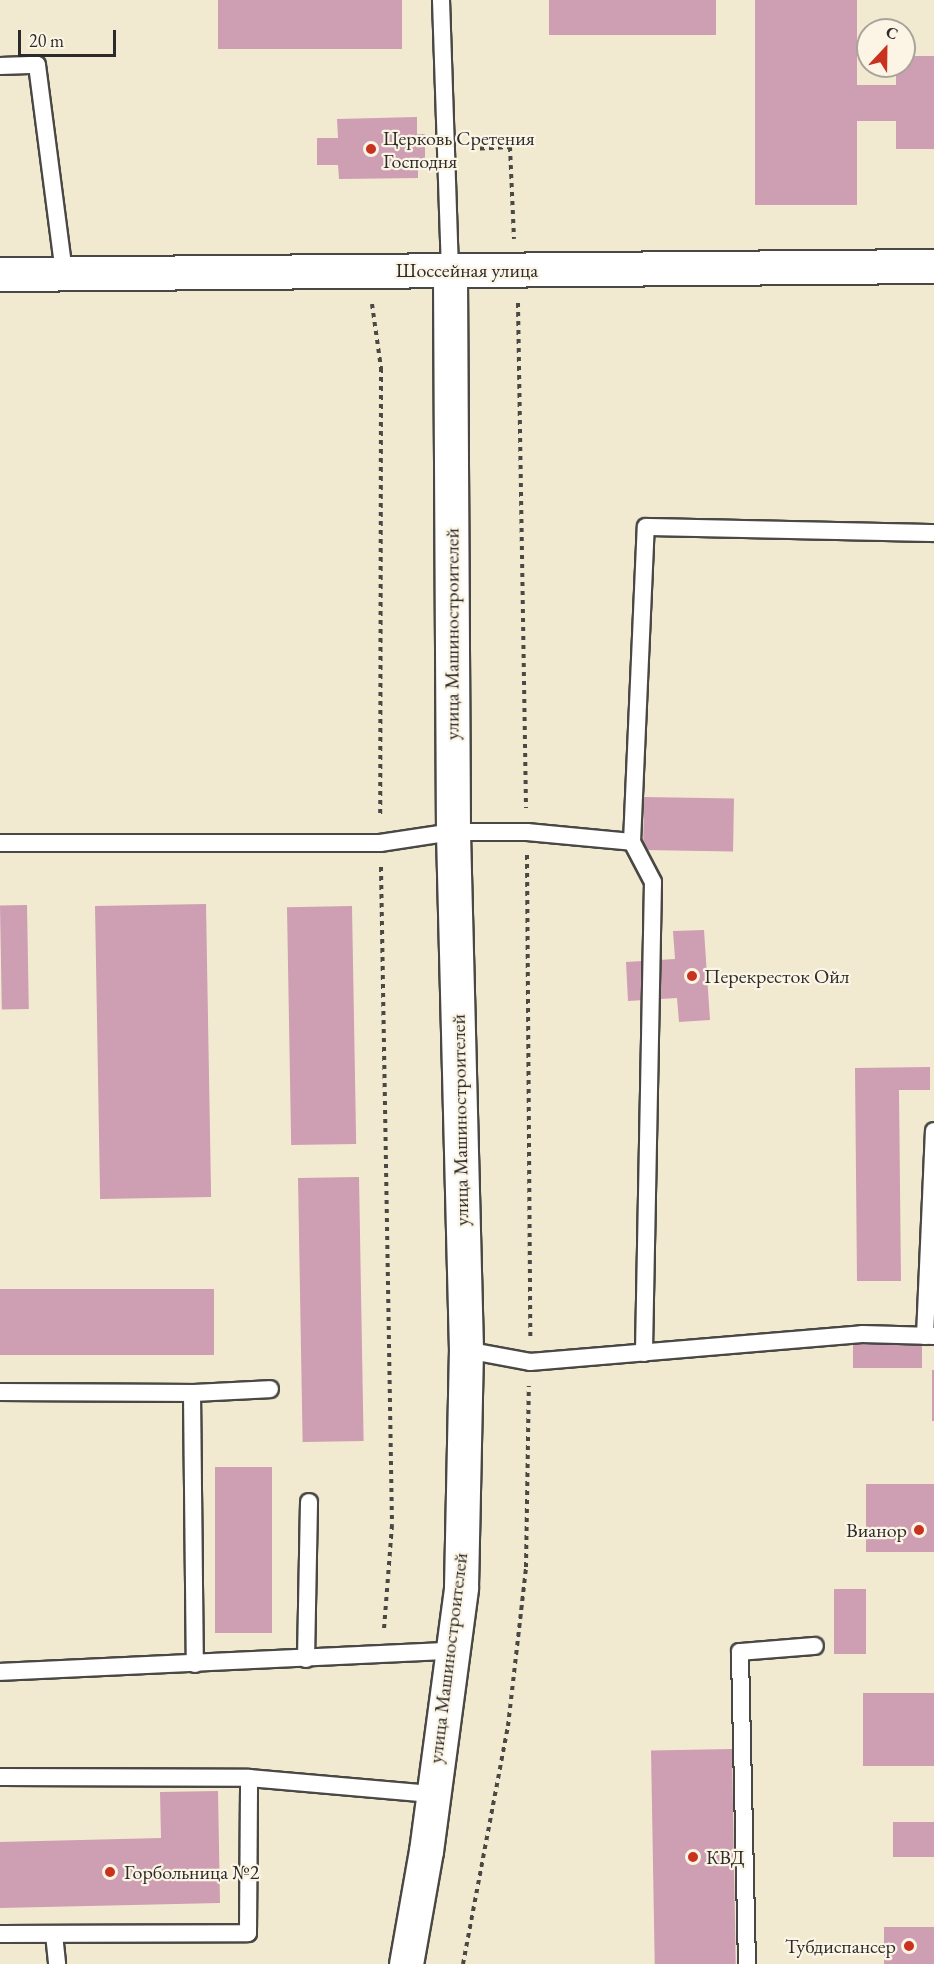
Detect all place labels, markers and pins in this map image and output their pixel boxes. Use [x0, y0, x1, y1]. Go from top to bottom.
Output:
place label: Церковь Сретения Господня [383, 126, 535, 173]
marker: Церковь Сретения Господня [364, 142, 378, 156]
place label: Перекресток Ойл [704, 964, 849, 988]
marker: Перекресток Ойл [685, 969, 699, 983]
place label: Вианор [846, 1518, 907, 1542]
marker: Вианор [912, 1523, 926, 1537]
place label: КВД [706, 1845, 745, 1869]
marker: КВД [684, 1848, 702, 1866]
place label: Горбольница №2 [124, 1860, 259, 1884]
marker: Горбольница №2 [101, 1863, 119, 1881]
place label: Тубдиспансер [785, 1934, 896, 1958]
marker: Тубдиспансер [900, 1937, 918, 1955]

